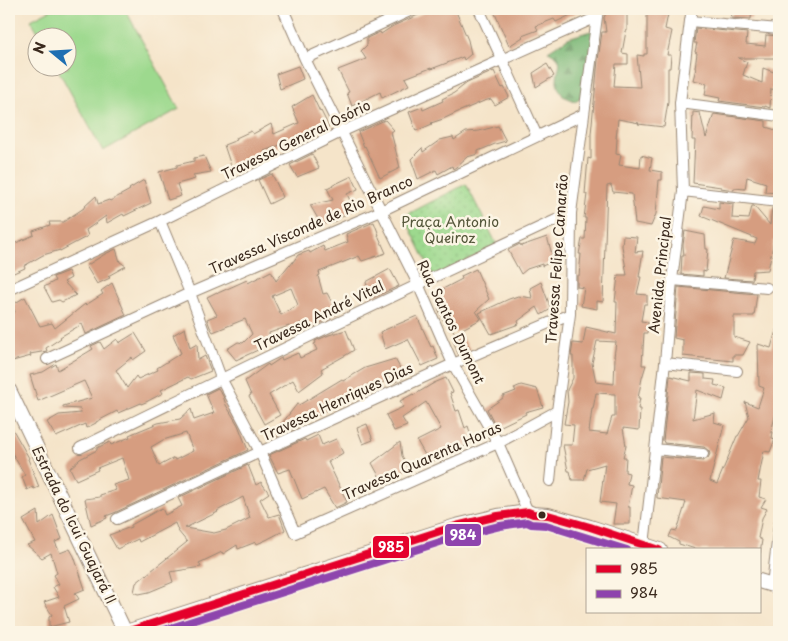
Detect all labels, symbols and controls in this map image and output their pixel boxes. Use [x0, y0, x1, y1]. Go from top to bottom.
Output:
north arrow [28, 28, 78, 78]
text: N [27, 39, 51, 56]
street label: Travessa General Osório [218, 94, 374, 185]
street label: Travessa Visconde de Rio Branco [206, 170, 416, 279]
street label: Travessa Felipe Camarão [540, 173, 573, 345]
park label: Praça Antonio Queiroz [401, 211, 499, 248]
street label: Avenida Principal [643, 215, 676, 335]
street label: Rua Santos Dumont [412, 256, 491, 388]
street label: Travessa André Vital [251, 275, 387, 356]
street label: Travessa Henriques Dias [257, 357, 416, 446]
street label: Travessa Quarenta Horas [339, 416, 505, 505]
street label: Estrada do Icui Guajará II [27, 442, 122, 607]
unlabelled marker [537, 510, 547, 520]
line badge: 984 [444, 523, 482, 547]
text: 984 [450, 524, 477, 545]
line badge: 985 [372, 535, 410, 559]
text: 985 [378, 536, 404, 557]
legend [586, 548, 760, 614]
text: 985 [630, 556, 658, 579]
text: 984 [630, 580, 658, 603]

